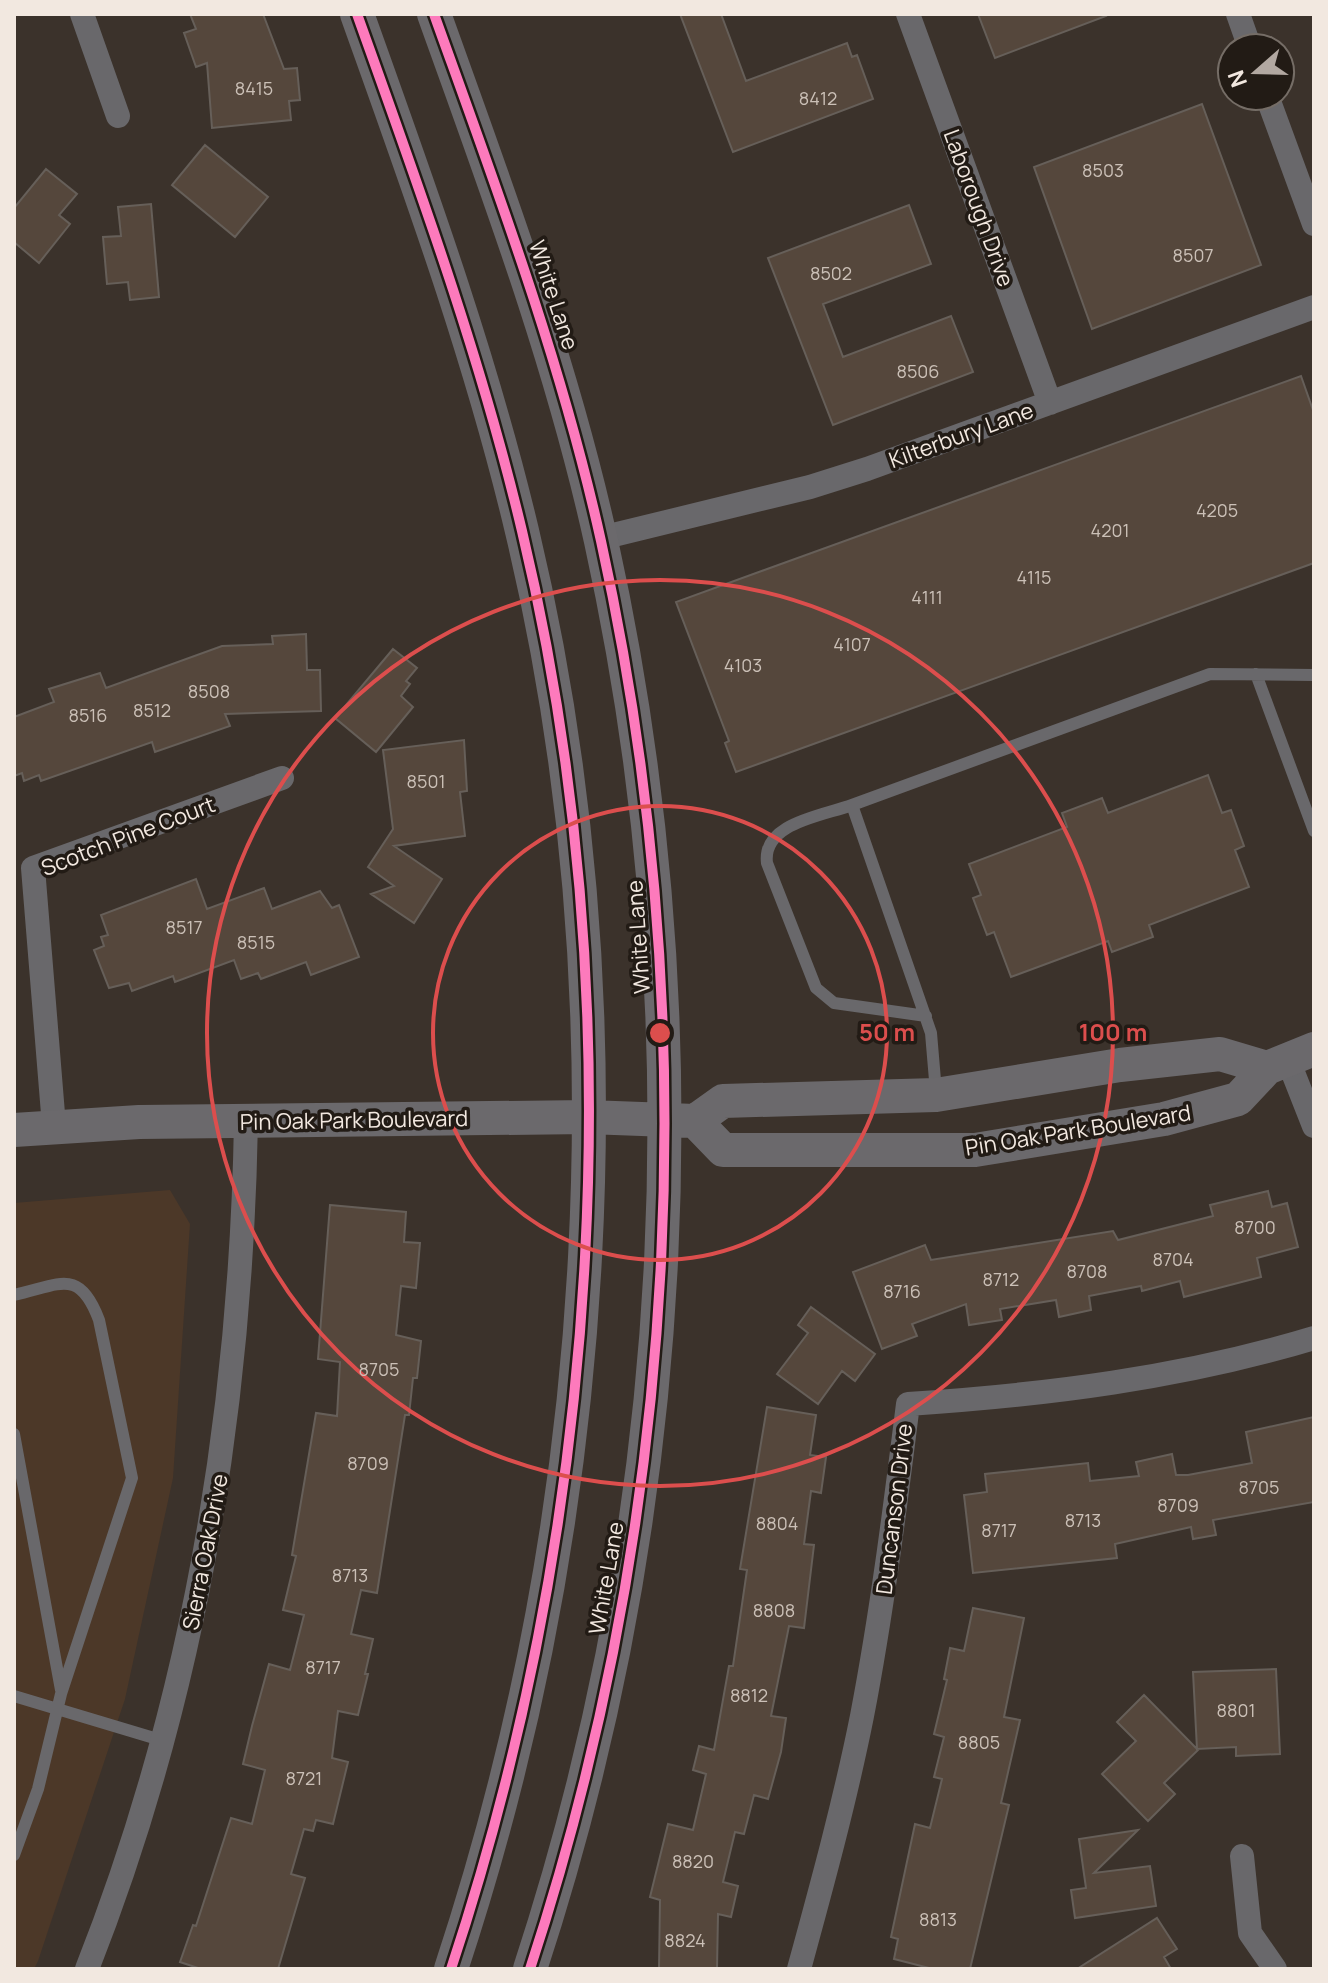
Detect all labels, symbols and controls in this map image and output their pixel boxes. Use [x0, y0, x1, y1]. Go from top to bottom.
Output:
north arrow [1216, 32, 1296, 112]
text: N [1220, 66, 1254, 91]
house number: 8415 [235, 76, 273, 100]
house number: 8412 [799, 86, 837, 110]
street label: Laborough Drive [937, 125, 1021, 291]
house number: 8503 [1082, 158, 1124, 182]
street label: White Lane [522, 236, 586, 354]
house number: 8507 [1173, 243, 1213, 267]
house number: 8502 [810, 261, 852, 285]
house number: 8506 [897, 359, 940, 383]
street label: Kilterbury Lane [885, 395, 1038, 475]
house number: 4205 [1196, 498, 1238, 522]
house number: 4201 [1091, 518, 1129, 542]
house number: 4115 [1016, 565, 1052, 589]
house number: 4111 [911, 585, 943, 609]
house number: 4107 [833, 632, 871, 656]
house number: 4103 [724, 653, 762, 677]
house number: 8508 [188, 679, 230, 703]
house number: 8512 [133, 698, 171, 722]
house number: 8516 [68, 703, 108, 727]
house number: 8501 [407, 769, 445, 793]
street label: Scotch Pine Court [37, 789, 219, 883]
street label: White Lane [619, 879, 657, 995]
house number: 8517 [166, 915, 202, 939]
house number: 8515 [237, 930, 275, 954]
text: 50 m [859, 1015, 915, 1048]
text: 100 m [1079, 1015, 1147, 1048]
centre of rings [646, 1019, 674, 1047]
street label: Pin Oak Park Boulevard [963, 1097, 1193, 1163]
street label: Pin Oak Park Boulevard [240, 1103, 468, 1137]
house number: 8700 [1234, 1215, 1276, 1239]
house number: 8704 [1152, 1247, 1194, 1271]
house number: 8708 [1067, 1259, 1107, 1283]
house number: 8712 [983, 1267, 1019, 1291]
house number: 8716 [883, 1279, 921, 1303]
house number: 8705 [359, 1357, 399, 1381]
street label: Duncanson Drive [869, 1422, 919, 1596]
house number: 8709 [347, 1451, 389, 1475]
street label: Sierra Oak Drive [175, 1471, 235, 1633]
house number: 8705 [1239, 1475, 1279, 1499]
house number: 8709 [1157, 1493, 1199, 1517]
house number: 8713 [1065, 1508, 1101, 1532]
house number: 8804 [756, 1511, 798, 1535]
house number: 8717 [981, 1518, 1017, 1542]
street label: White Lane [581, 1519, 631, 1637]
house number: 8713 [332, 1563, 368, 1587]
house number: 8808 [753, 1598, 795, 1622]
house number: 8717 [305, 1655, 341, 1679]
house number: 8812 [730, 1683, 768, 1707]
house number: 8801 [1217, 1698, 1255, 1722]
house number: 8805 [958, 1730, 1000, 1754]
house number: 8721 [286, 1766, 322, 1790]
house number: 8820 [672, 1849, 714, 1873]
house number: 8813 [919, 1907, 957, 1931]
house number: 8824 [664, 1928, 706, 1952]

